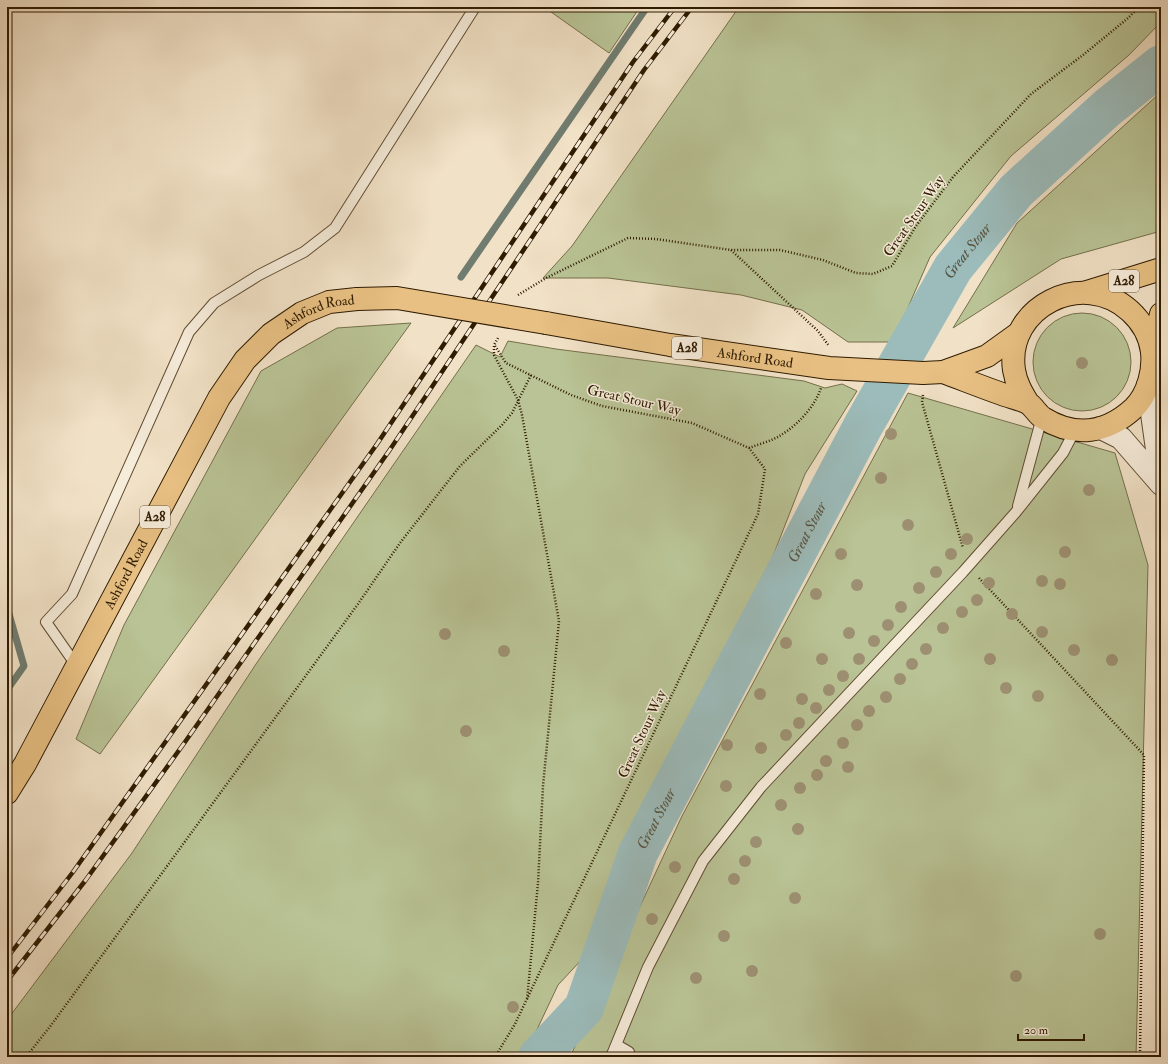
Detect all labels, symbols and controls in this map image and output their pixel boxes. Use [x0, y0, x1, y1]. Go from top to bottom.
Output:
street label: Great Stour Way [880, 171, 950, 260]
water label: Great Stour [939, 218, 996, 282]
road number: A28 [1109, 270, 1139, 292]
street label: Ashford Road [278, 291, 355, 333]
road number: A28 [672, 337, 702, 359]
street label: Ashford Road [715, 343, 794, 371]
street label: Great Stour Way [585, 381, 683, 420]
water label: Great Stour [783, 497, 832, 566]
road number: A28 [140, 506, 170, 528]
street label: Ashford Road [100, 536, 151, 613]
street label: Great Stour Way [614, 686, 671, 781]
water label: Great Stour [632, 784, 681, 853]
scale bar [1018, 1016, 1084, 1042]
text: 20 m [1024, 1023, 1049, 1038]

